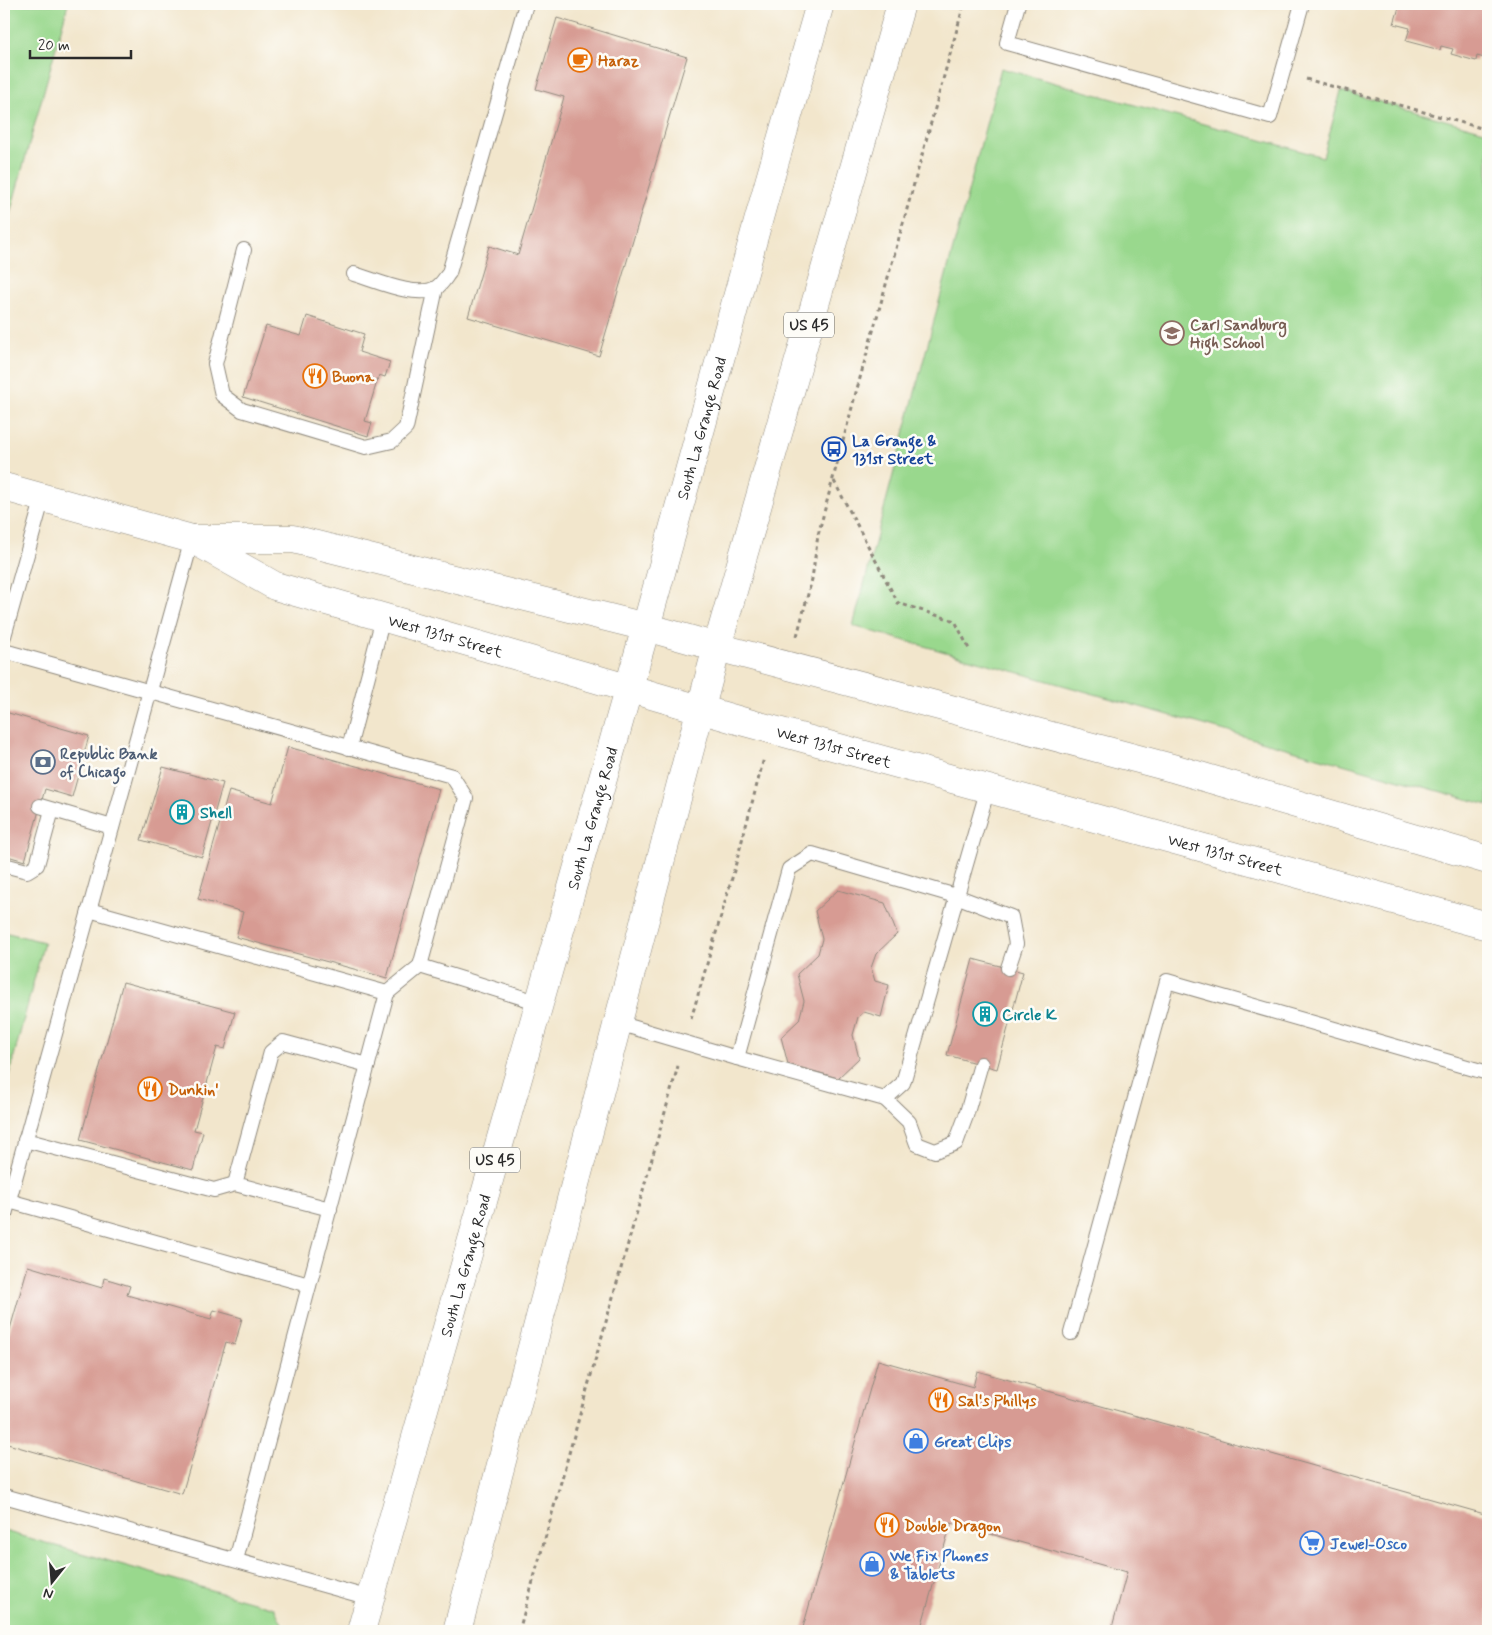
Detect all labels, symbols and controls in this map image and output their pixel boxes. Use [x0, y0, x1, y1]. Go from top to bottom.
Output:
scale bar [30, 28, 131, 60]
text: 20 m [38, 36, 70, 56]
cafe icon: Haraz [567, 47, 593, 73]
place label: Haraz [598, 51, 639, 72]
road number: US 45 [784, 312, 834, 338]
place label: Carl Sandburg High School [1190, 315, 1287, 356]
school or university icon: Carl Sandburg High School [1159, 320, 1185, 346]
street label: South La Grange Road [673, 355, 732, 502]
restaurant icon: Buona [302, 363, 328, 389]
place label: Buona [332, 367, 374, 388]
place label: La Grange & 131st Street [852, 431, 936, 470]
bus stop icon: La Grange & 131st Street [821, 436, 847, 462]
street label: West 131st Street [385, 610, 506, 664]
street label: West 131st Street [774, 722, 894, 774]
place label: Republic Bank of Chicago [60, 744, 158, 785]
street label: South La Grange Road [563, 745, 623, 892]
bank icon: Republic Bank of Chicago [30, 749, 56, 775]
building icon: Shell [169, 799, 195, 825]
place label: Shell [200, 803, 232, 824]
street label: West 131st Street [1165, 830, 1286, 881]
building icon: Circle K [972, 1001, 998, 1027]
place label: Circle K [1002, 1005, 1057, 1026]
restaurant icon: Dunkin' [137, 1076, 163, 1102]
place label: Dunkin' [168, 1080, 219, 1101]
road number: US 45 [470, 1148, 520, 1172]
street label: South La Grange Road [436, 1192, 496, 1340]
restaurant icon: Sal's Phillys [928, 1387, 954, 1413]
place label: Sal's Phillys [958, 1391, 1037, 1412]
shop icon: Great Clips [903, 1428, 929, 1454]
place label: Great Clips [934, 1432, 1011, 1453]
restaurant icon: Double Dragon [874, 1512, 900, 1538]
place label: Double Dragon [904, 1516, 1001, 1539]
supermarket icon: Jewel-Osco [1299, 1530, 1325, 1556]
place label: Jewel-Osco [1330, 1534, 1407, 1555]
place label: We Fix Phones & Tablets [889, 1546, 989, 1585]
shop icon: We Fix Phones & Tablets [859, 1551, 885, 1577]
north arrow [28, 1558, 78, 1608]
text: N [41, 1584, 56, 1603]

